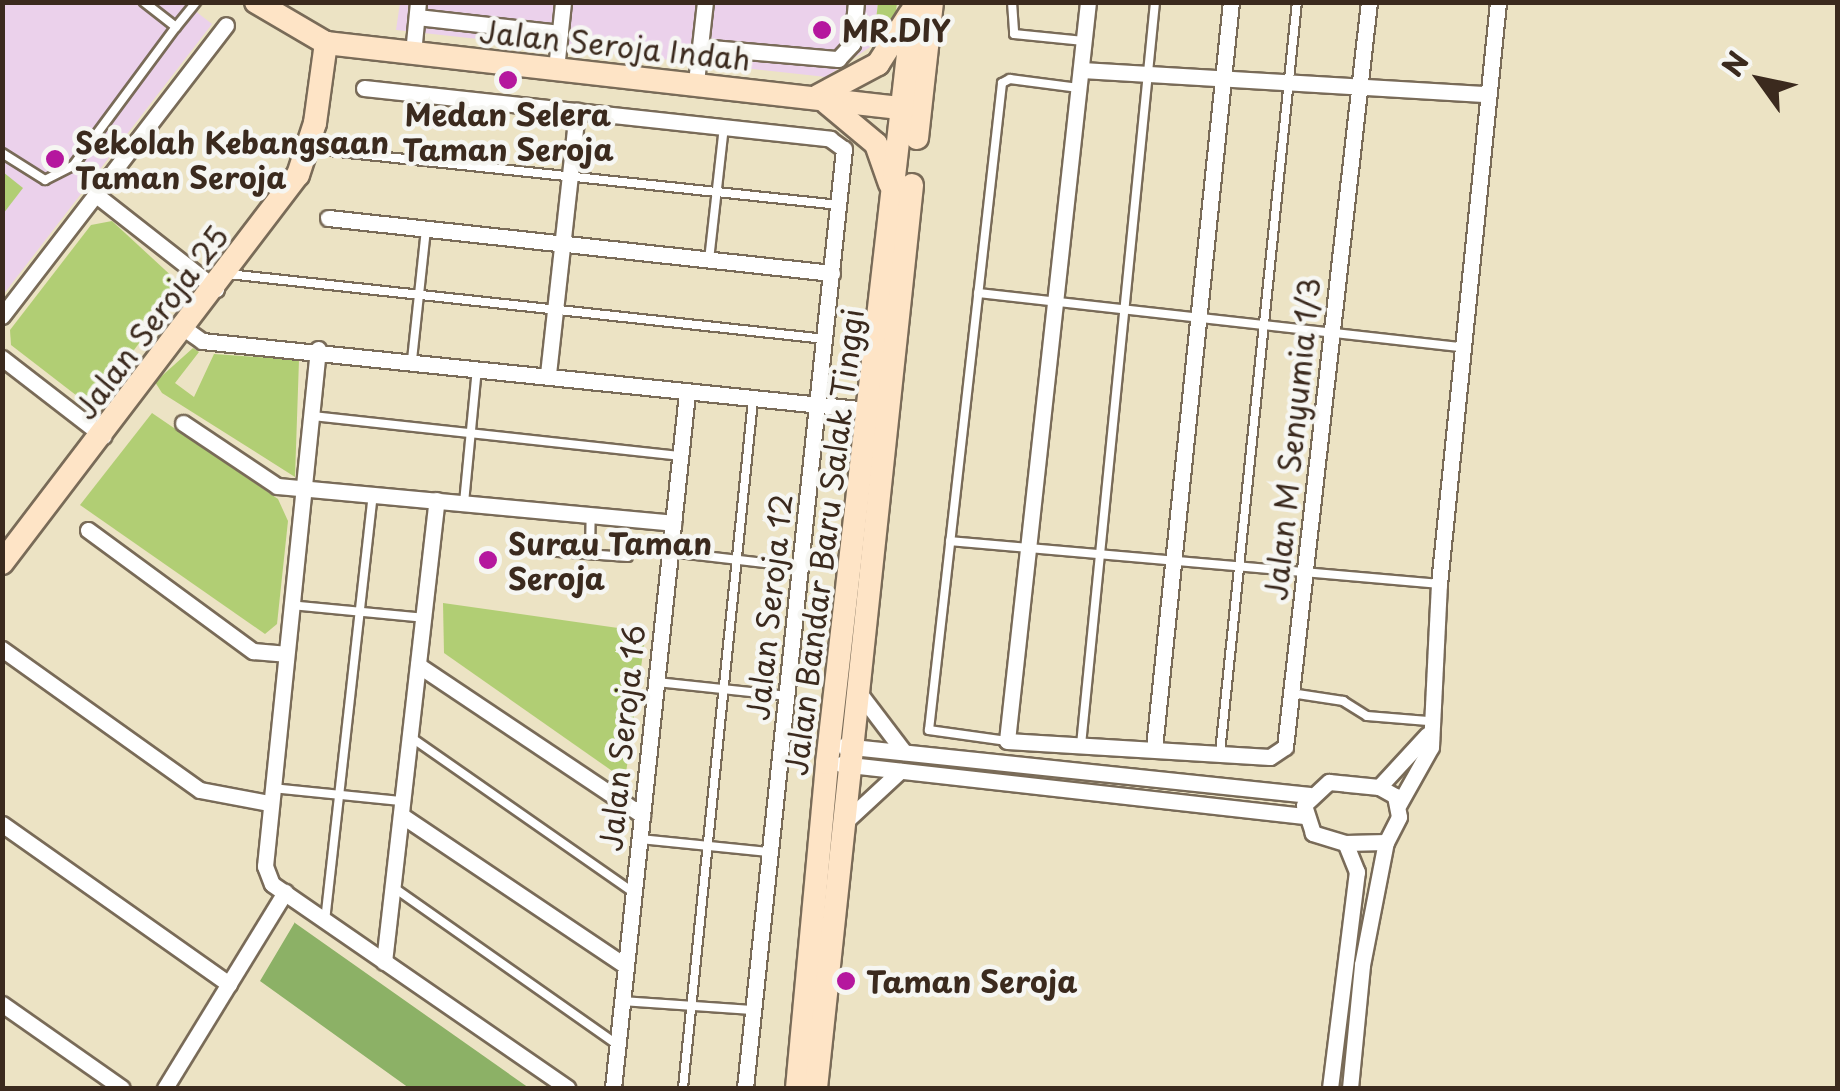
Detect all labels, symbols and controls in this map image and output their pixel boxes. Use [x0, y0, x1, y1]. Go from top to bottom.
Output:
place label: MR.DIY [842, 12, 950, 48]
street label: Jalan Seroja Indah [477, 13, 753, 77]
marker: MR.DIY [811, 19, 833, 41]
north arrow [1710, 30, 1810, 130]
text: N [1710, 42, 1758, 84]
marker: Medan Selera Taman Seroja [497, 69, 519, 91]
place label: Medan Selera Taman Seroja [402, 96, 614, 166]
place label: Sekolah Kebangsaan Taman Seroja [75, 124, 390, 194]
marker: Sekolah Kebangsaan Taman Seroja [44, 148, 66, 170]
street label: Jalan Seroja 25 [67, 219, 235, 425]
street label: Jalan M Senyumia 1/3 [1257, 275, 1327, 603]
street label: Jalan Bandar Baru Salak Tinggi [777, 306, 871, 778]
street label: Jalan Seroja 12 [739, 492, 799, 722]
place label: Surau Taman Seroja [508, 525, 712, 596]
marker: Surau Taman Seroja [477, 549, 499, 571]
street label: Jalan Seroja 16 [592, 624, 652, 852]
place label: Taman Seroja [866, 963, 1077, 999]
marker: Taman Seroja [835, 970, 857, 992]

